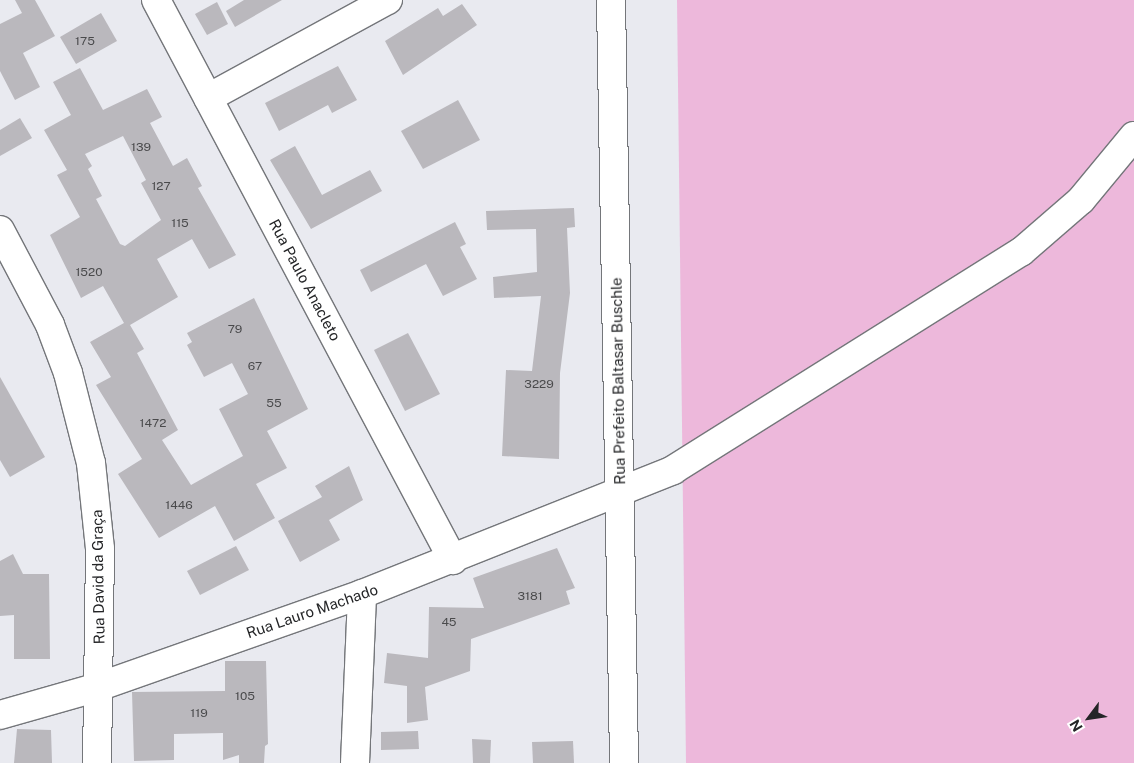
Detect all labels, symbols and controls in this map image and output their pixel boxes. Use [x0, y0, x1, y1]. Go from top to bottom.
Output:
house number: 175 [75, 35, 95, 49]
house number: 139 [131, 141, 151, 155]
house number: 127 [151, 180, 171, 194]
street label: Rua Paulo Anacleto [265, 216, 345, 344]
house number: 115 [171, 217, 189, 231]
house number: 1520 [75, 266, 103, 280]
street label: Rua Prefeito Baltasar Buschle [607, 277, 629, 485]
house number: 79 [228, 323, 242, 337]
house number: 67 [248, 360, 262, 374]
house number: 3229 [524, 378, 554, 392]
house number: 55 [266, 397, 282, 411]
house number: 1472 [140, 417, 166, 431]
house number: 1446 [165, 499, 193, 513]
street label: Rua David da Graça [88, 509, 108, 645]
street label: Rua Lauro Machado [244, 580, 380, 642]
house number: 3181 [517, 590, 543, 604]
house number: 45 [441, 616, 457, 630]
house number: 105 [235, 690, 255, 704]
north arrow [1064, 693, 1114, 743]
house number: 119 [190, 707, 208, 721]
text: N [1066, 717, 1086, 735]

